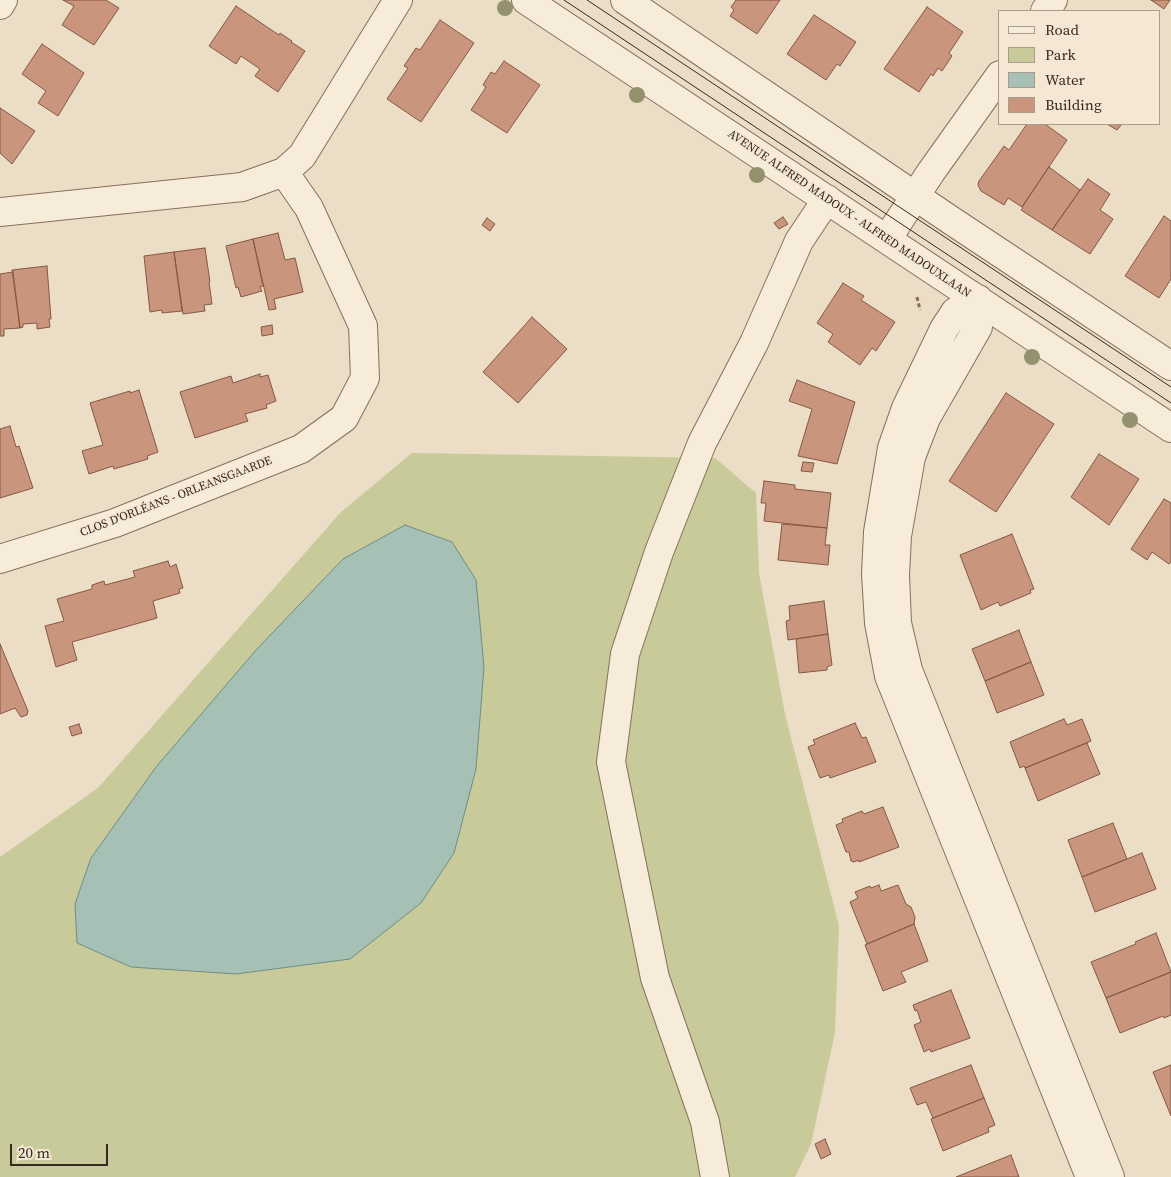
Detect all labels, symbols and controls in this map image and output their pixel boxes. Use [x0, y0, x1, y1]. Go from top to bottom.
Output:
legend [998, 10, 1161, 125]
text: Road [1045, 19, 1079, 40]
text: Park [1045, 44, 1076, 65]
text: Water [1045, 69, 1085, 90]
text: Building [1045, 94, 1102, 115]
street label: AVENUE ALFRED MADOUX - ALFRED MADOUXLAAN [725, 127, 973, 301]
street label: CLOS D'ORLÉANS - ORLEANSGAARDE [78, 454, 274, 540]
scale bar [12, 1134, 110, 1166]
text: 20 m [18, 1142, 50, 1163]

